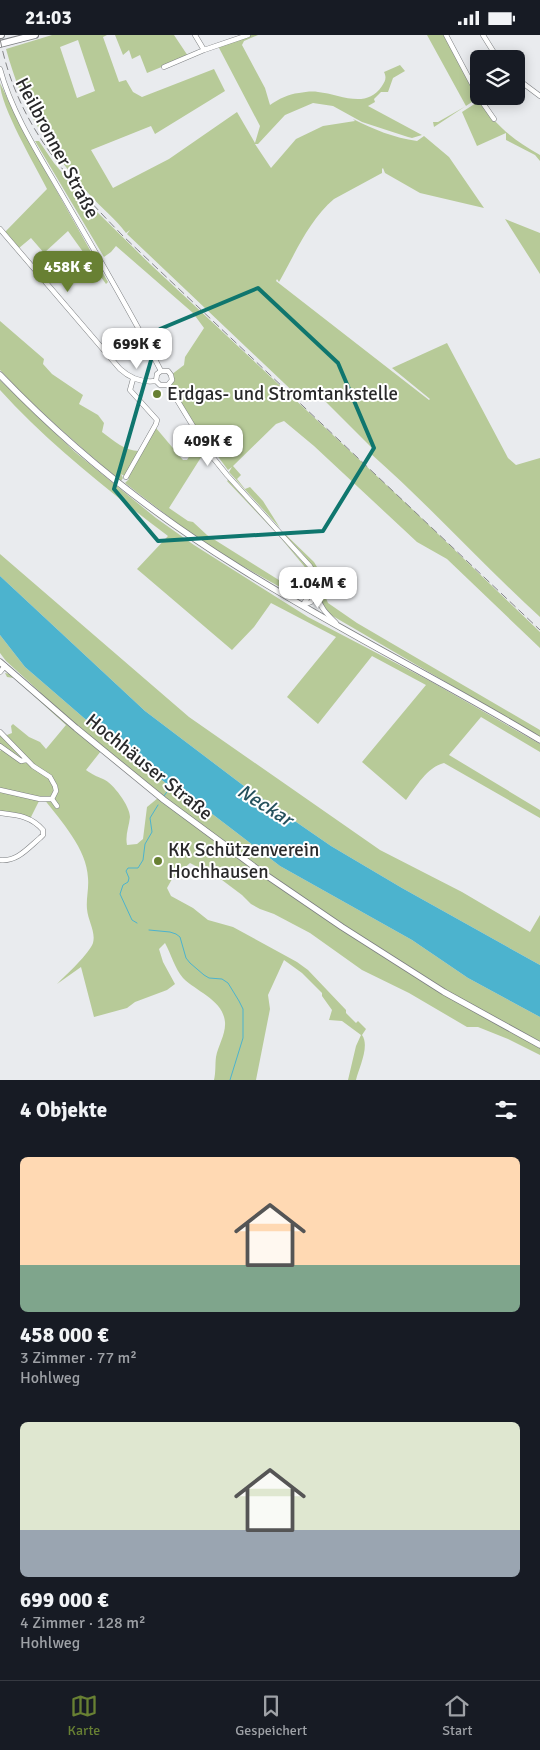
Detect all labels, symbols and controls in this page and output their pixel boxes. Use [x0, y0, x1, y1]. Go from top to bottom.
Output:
text: 21:03 [25, 6, 72, 30]
map controls [470, 50, 525, 105]
button: layers [470, 50, 525, 105]
street label: Heilbronner Straße [10, 73, 104, 223]
pin: 458K € [27, 251, 109, 293]
text: 458K € [44, 257, 92, 277]
pin: 699K € [96, 327, 178, 370]
text: 699K € [113, 334, 161, 354]
place label: Erdgas- und Stromtankstelle [167, 382, 398, 406]
marker: Erdgas- und Stromtankstelle [151, 388, 163, 400]
pin: 409K € [167, 425, 249, 467]
text: 409K € [184, 431, 232, 451]
pin: 1.04M € [272, 567, 364, 609]
text: 1.04M € [290, 573, 346, 593]
street label: Hochhäuser Straße [81, 708, 217, 826]
water label: Neckar [233, 778, 300, 833]
place label: KK Schützenverein Hochhausen [168, 838, 319, 884]
marker: KK Schützenverein Hochhausen [152, 855, 164, 867]
icon: filters [492, 1096, 520, 1124]
text: 4 Objekte [20, 1097, 107, 1123]
icon: home [225, 1190, 315, 1280]
text: 458 000 € [20, 1322, 109, 1348]
text: 3 Zimmer · 77 m² [20, 1348, 137, 1368]
text: Hohlweg [20, 1368, 80, 1388]
icon: home [225, 1455, 315, 1545]
text: 699 000 € [20, 1587, 109, 1613]
text: 4 Zimmer · 128 m² [20, 1613, 146, 1633]
text: Hohlweg [20, 1633, 80, 1653]
tab: Karte [68, 1692, 100, 1739]
tab: Gespeichert [235, 1692, 307, 1739]
tab: Start [442, 1692, 472, 1739]

